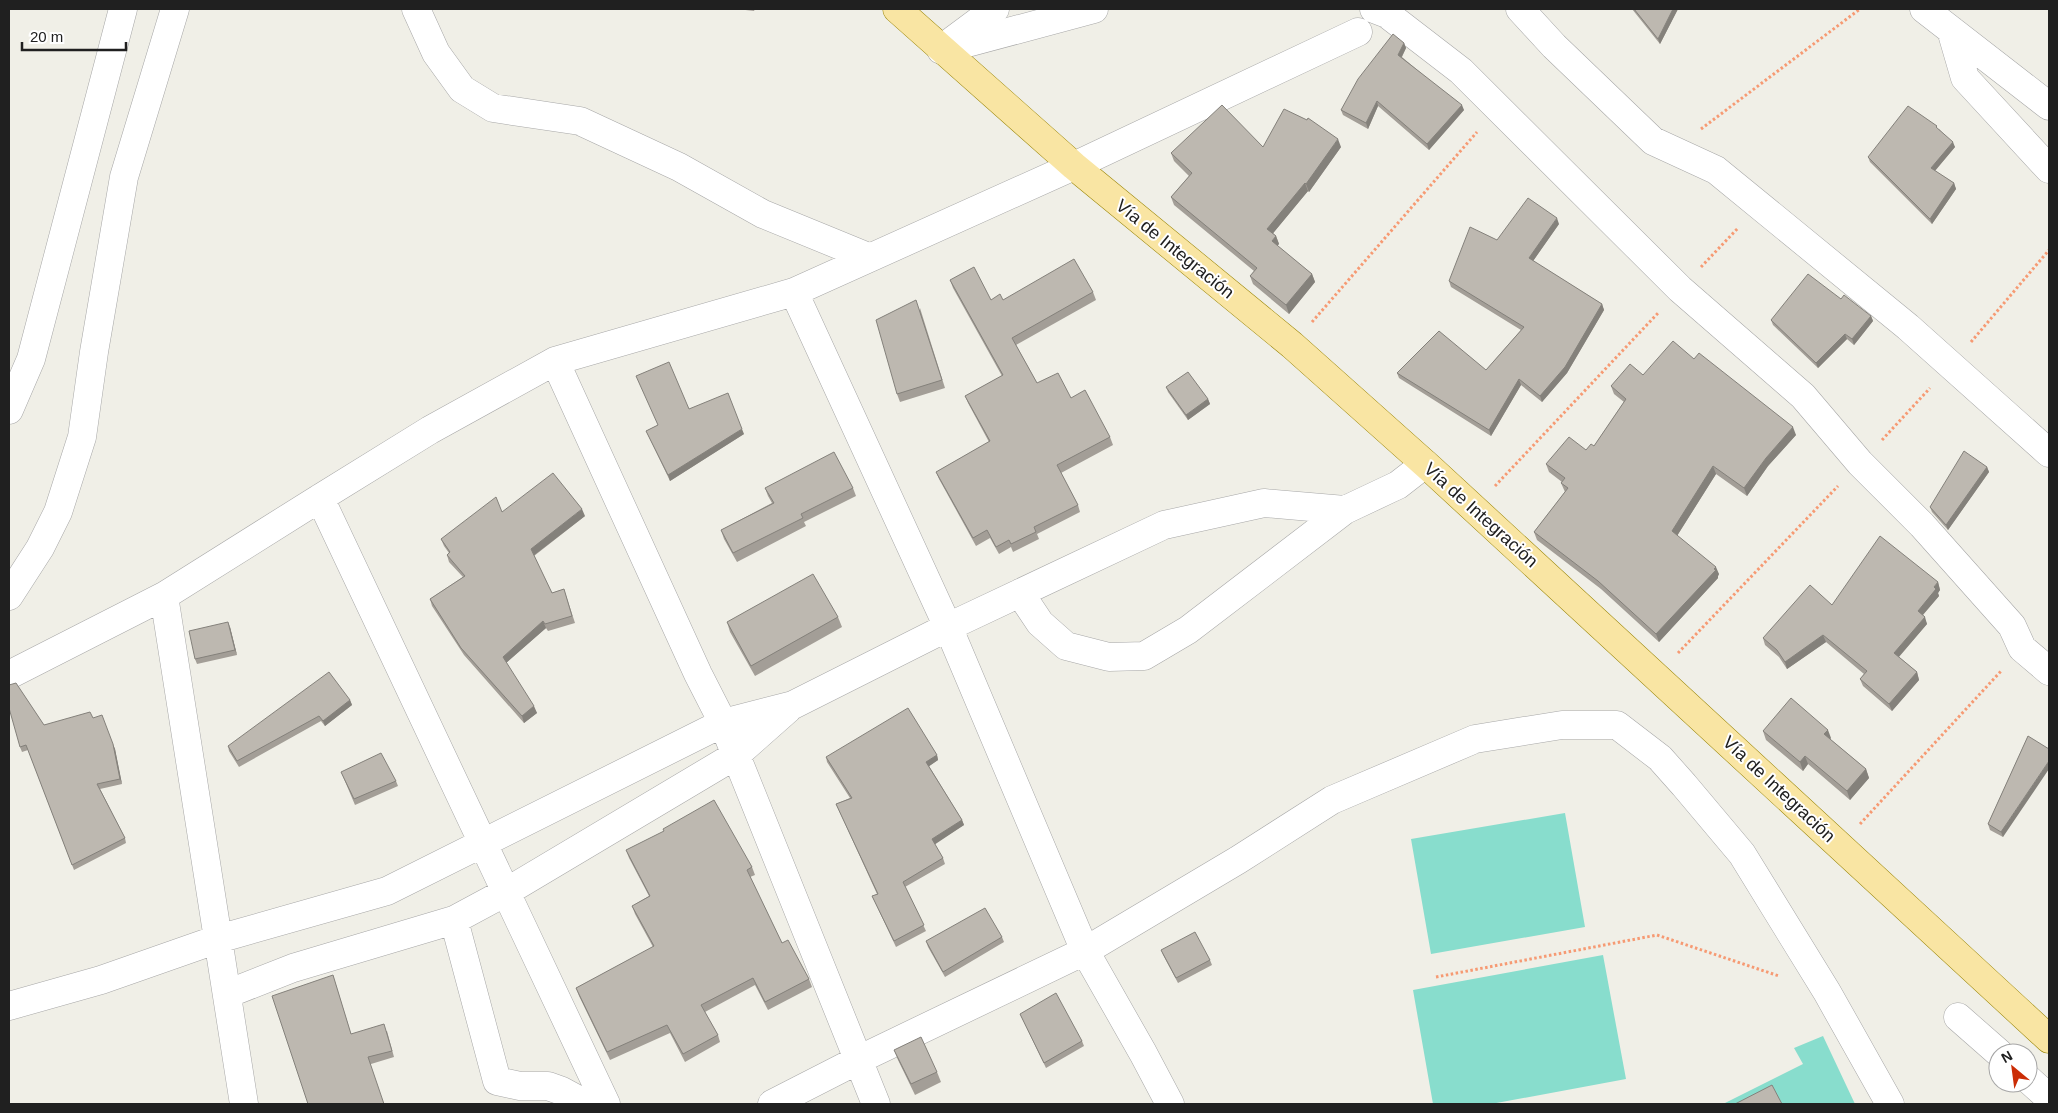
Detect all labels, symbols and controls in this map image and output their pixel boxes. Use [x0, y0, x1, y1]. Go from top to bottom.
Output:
scale bar [22, 20, 126, 52]
text: 20 m [30, 28, 63, 45]
street label: Vía de Integración [1112, 195, 1238, 303]
street label: Vía de Integración [1420, 459, 1542, 571]
street label: Vía de Integración [1719, 732, 1839, 846]
north arrow [1988, 1043, 2038, 1093]
text: N [1998, 1047, 2015, 1066]

